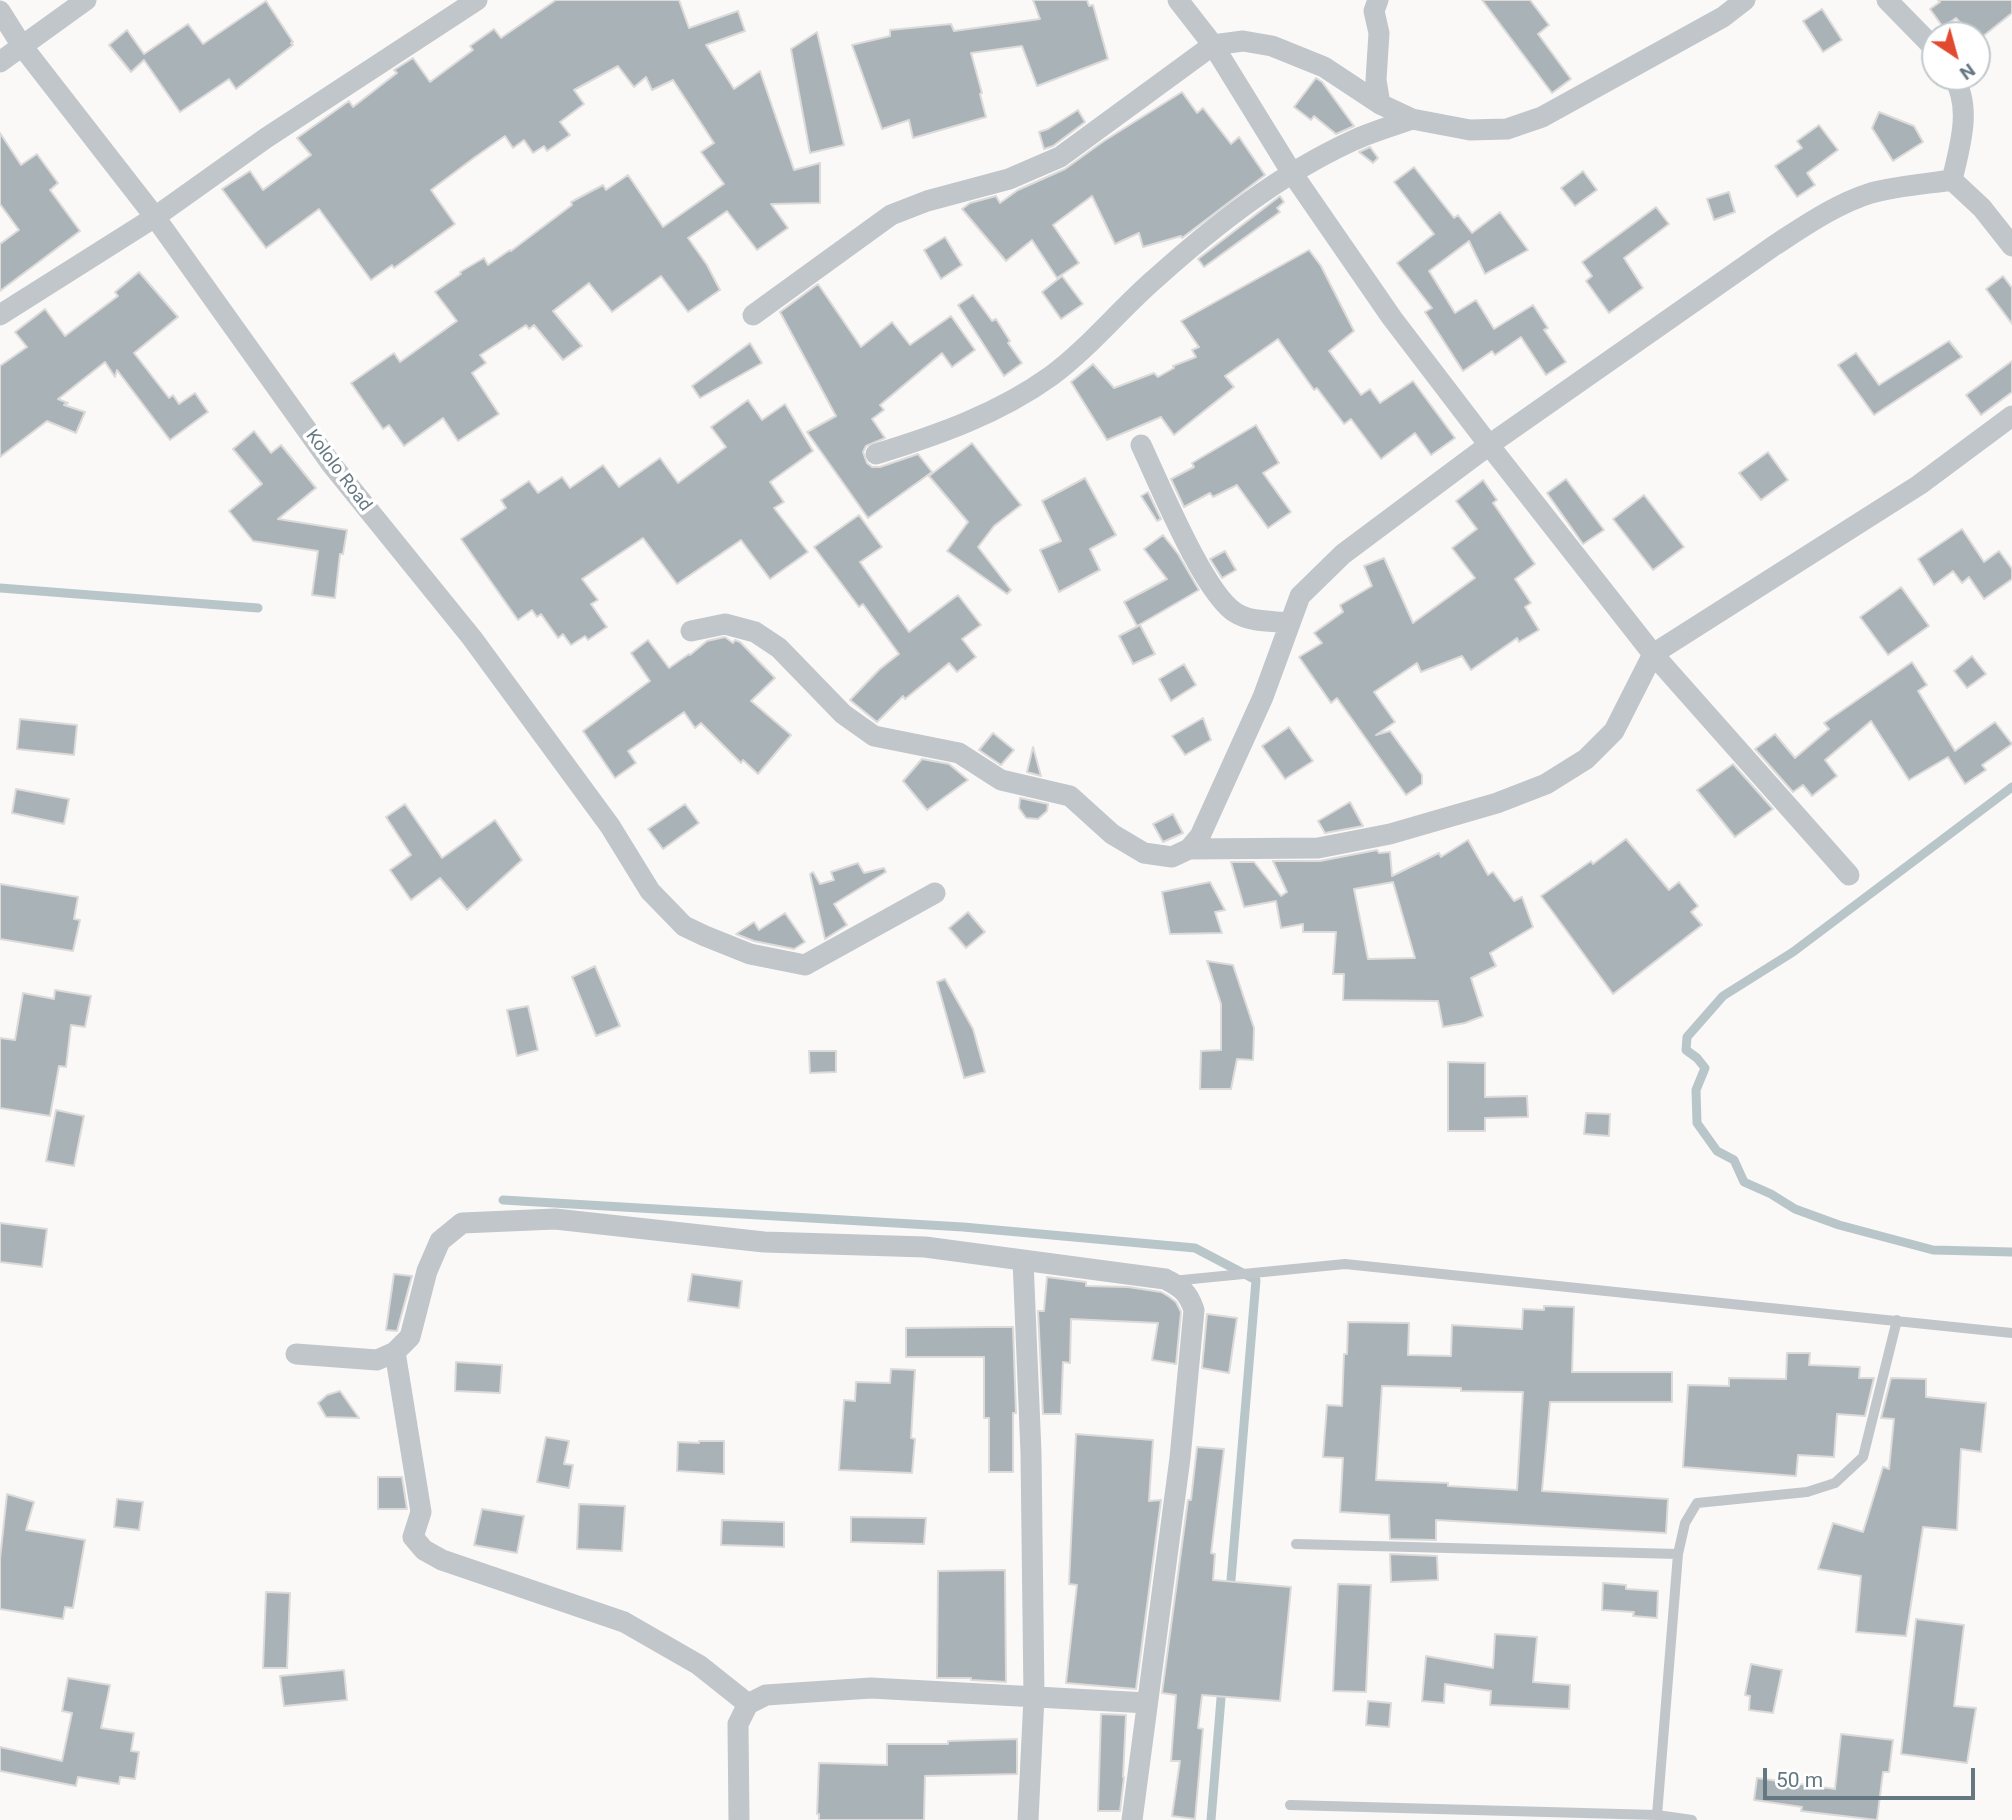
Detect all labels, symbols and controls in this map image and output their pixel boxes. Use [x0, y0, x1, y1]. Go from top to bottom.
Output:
north arrow [1921, 21, 1991, 91]
text: N [1955, 59, 1980, 85]
street label: Kololo Road [300, 426, 376, 516]
scale bar [1767, 1754, 1979, 1798]
text: 50 m [1776, 1768, 1823, 1792]

